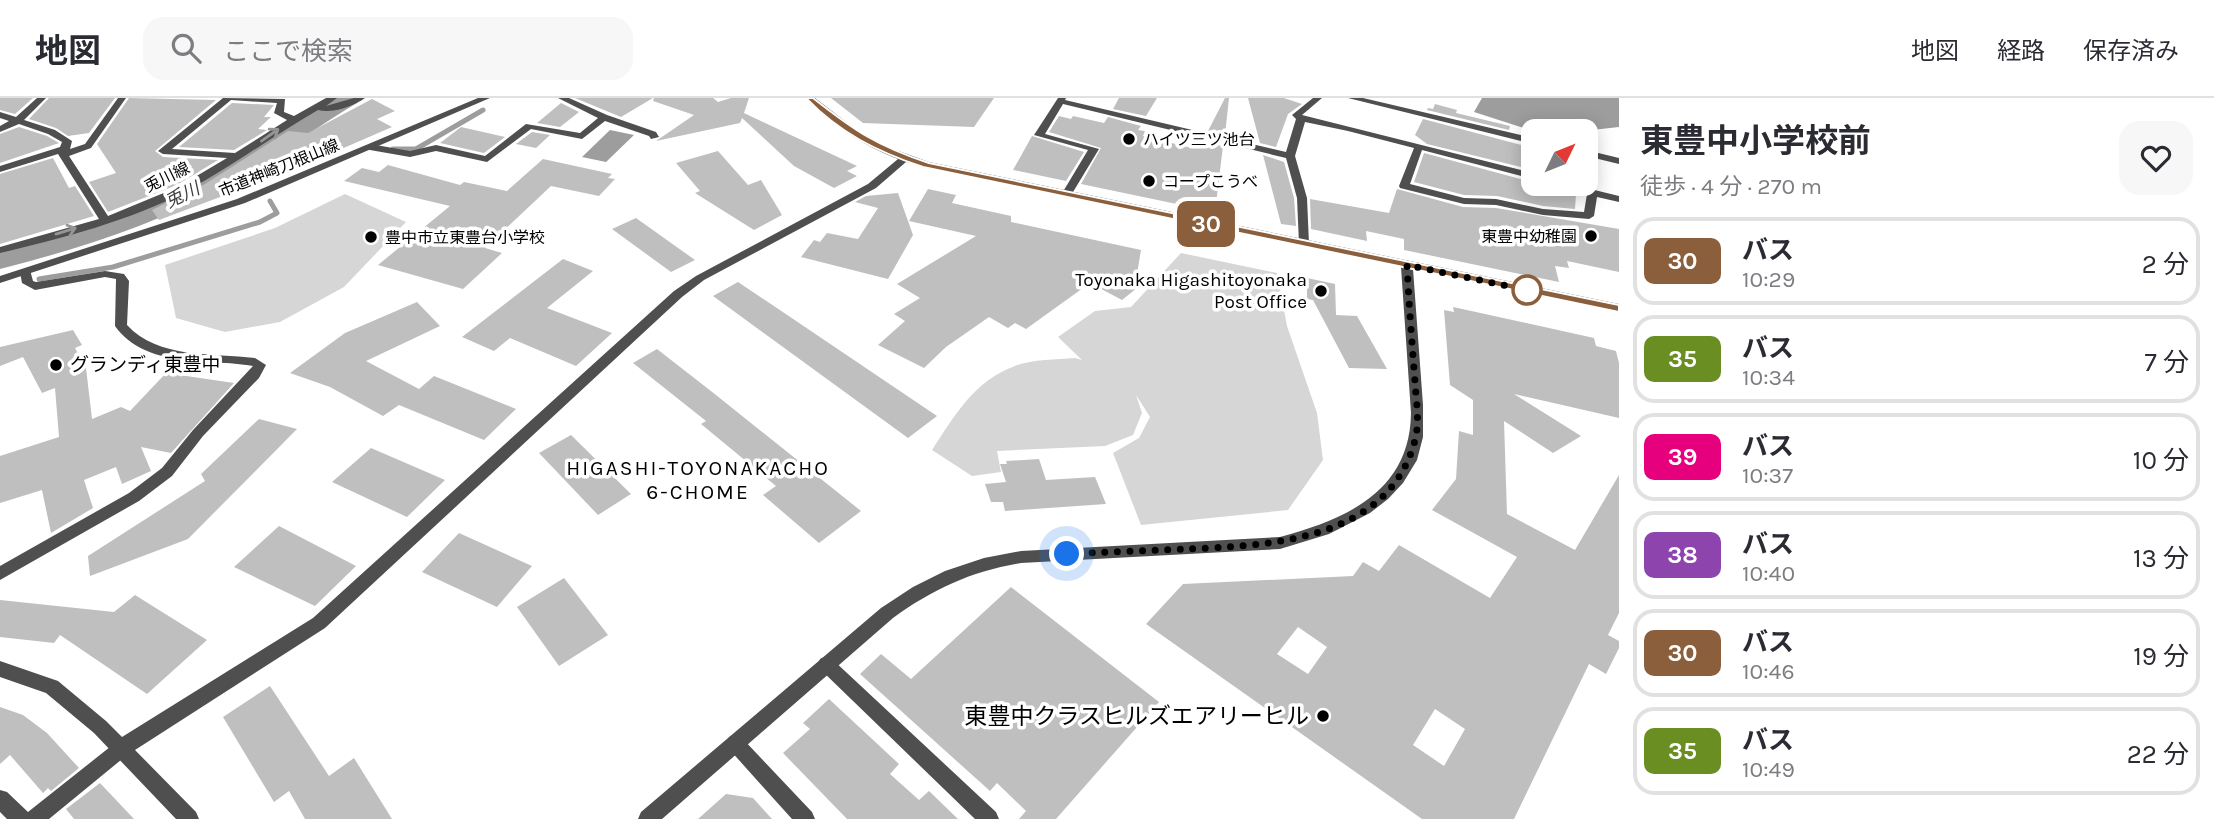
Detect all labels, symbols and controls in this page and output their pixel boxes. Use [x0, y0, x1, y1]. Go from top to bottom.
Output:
search box [143, 17, 633, 80]
icon: search [167, 29, 205, 67]
text: 地図 [35, 32, 101, 70]
text: ここで検索 [223, 36, 353, 67]
text: 地図 [1911, 37, 1959, 65]
text: 経路 [1997, 37, 2045, 65]
text: 保存済み [2083, 37, 2179, 65]
north arrow [1521, 119, 1598, 196]
map controls [1521, 119, 1598, 196]
button: heart [2119, 121, 2193, 195]
text: 東豊中小学校前 [1640, 122, 1871, 160]
one-way arrow [260, 128, 279, 142]
place label: ハイツ三ツ池台 [1143, 130, 1255, 149]
marker: ハイツ三ツ池台 [1121, 131, 1137, 147]
street label: 市道神崎刀根山線 [216, 135, 342, 201]
street label: 兎川線 [141, 158, 193, 196]
place label: コープこうべ [1163, 172, 1258, 191]
marker: コープこうべ [1141, 173, 1157, 189]
text: 徒歩 · 4 分 · 270 m [1640, 173, 1822, 200]
water label: 兎川 [161, 177, 203, 213]
line badge: 30 [1174, 201, 1238, 247]
text: 30 [1191, 210, 1221, 238]
one-way arrow [54, 224, 76, 237]
place label: 東豊中幼稚園 [1481, 227, 1577, 246]
place label: 豊中市立東豊台小学校 [385, 228, 545, 247]
marker: 東豊中幼稚園 [1583, 228, 1599, 244]
marker: 豊中市立東豊台小学校 [363, 229, 379, 245]
text: バス [1742, 235, 1794, 266]
text: 30 [1667, 247, 1698, 275]
text: 2 分 [2142, 249, 2189, 280]
text: 10:29 [1742, 266, 1795, 293]
place label: Toyonaka Higashitoyonaka Post Office [1075, 269, 1307, 313]
unlabelled marker [1512, 275, 1542, 305]
marker: Toyonaka Higashitoyonaka Post Office [1313, 283, 1329, 299]
text: バス [1742, 333, 1794, 364]
text: 35 [1668, 345, 1697, 373]
text: 7 分 [2145, 347, 2189, 378]
place label: グランディ東豊中 [70, 354, 221, 376]
marker: グランディ東豊中 [48, 357, 64, 373]
text: 10:34 [1742, 364, 1795, 391]
text: バス [1742, 431, 1794, 462]
text: 39 [1668, 443, 1697, 471]
text: 10 分 [2133, 445, 2189, 476]
district label: HIGASHI-TOYONAKACHO 6-CHOME [566, 456, 830, 504]
text: 10:37 [1742, 462, 1793, 489]
text: バス [1742, 529, 1794, 560]
your location [1049, 536, 1084, 571]
text: 38 [1667, 541, 1698, 569]
text: 13 分 [2133, 543, 2189, 574]
text: 10:40 [1742, 560, 1795, 587]
text: バス [1742, 627, 1794, 658]
text: 30 [1667, 639, 1698, 667]
text: 19 分 [2133, 641, 2189, 672]
text: 10:46 [1742, 658, 1795, 685]
place label: 東豊中クラスヒルズエアリーヒル [964, 703, 1309, 730]
marker: 東豊中クラスヒルズエアリーヒル [1315, 708, 1331, 724]
text: バス [1742, 725, 1794, 756]
text: 35 [1668, 737, 1697, 765]
text: 22 分 [2127, 739, 2189, 770]
text: 10:49 [1742, 756, 1795, 783]

